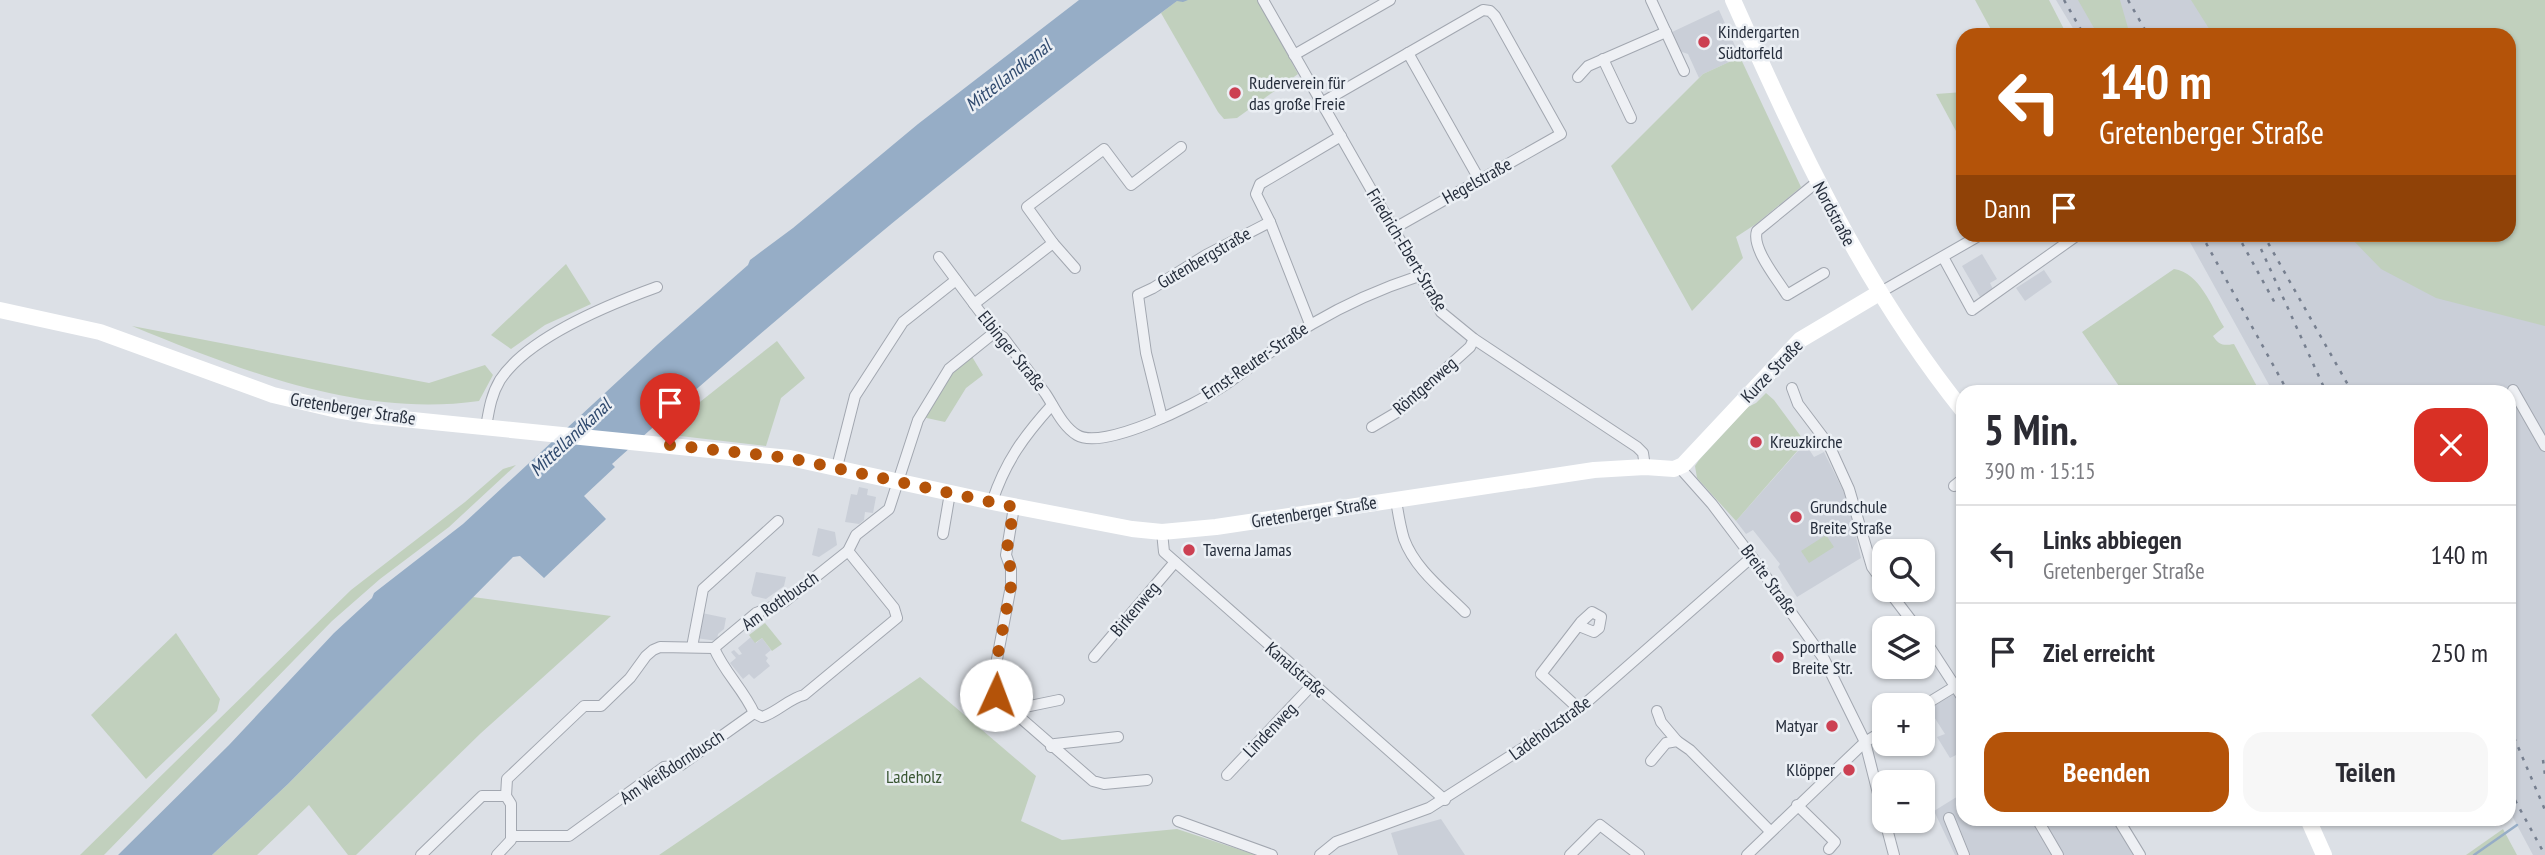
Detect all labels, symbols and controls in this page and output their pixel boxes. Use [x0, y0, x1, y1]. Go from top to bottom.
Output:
place label: Kindergarten Südtorfeld [1718, 20, 1799, 64]
water label: Mittellandkanal [960, 33, 1057, 116]
marker: Kindergarten Südtorfeld [1696, 34, 1712, 50]
text: 140 m [2099, 49, 2212, 113]
icon: left [1984, 56, 2075, 147]
place label: Ruderverein für das große Freie [1249, 71, 1346, 115]
marker: Ruderverein für das große Freie [1227, 85, 1243, 101]
text: Gretenberger Straße [2099, 111, 2324, 153]
street label: Hegelstraße [1438, 152, 1515, 209]
street label: Nordstraße [1808, 178, 1861, 250]
street label: Friedrich-Ebert-Straße [1362, 184, 1453, 315]
icon: arrive [2045, 189, 2083, 227]
text: Dann [1984, 192, 2031, 225]
street label: Gutenbergstraße [1153, 222, 1255, 294]
street label: Elbinger Straße [973, 306, 1052, 395]
street label: Ernst-Reuter-Straße [1197, 317, 1312, 405]
street label: Kurze Straße [1736, 334, 1808, 407]
street label: Röntgenweg [1388, 352, 1461, 420]
pin [640, 373, 700, 445]
icon: arrive [651, 384, 689, 422]
street label: Gretenberger Straße [289, 387, 417, 430]
water label: Mittellandkanal [524, 392, 617, 481]
text: 5 Min. [1984, 402, 2078, 457]
button: close [2414, 408, 2488, 482]
place label: Kreuzkirche [1770, 430, 1843, 453]
marker: Kreuzkirche [1748, 434, 1764, 450]
text: 390 m · 15:15 [1984, 456, 2096, 485]
street label: Gretenberger Straße [1250, 490, 1378, 533]
place label: Grundschule Breite Straße [1810, 495, 1892, 539]
marker: Grundschule Breite Straße [1788, 509, 1804, 525]
text: Links abbiegen [2043, 523, 2182, 556]
icon: left [1984, 535, 2022, 573]
place label: Taverna Jamas [1203, 538, 1292, 561]
text: 140 m [2430, 538, 2488, 571]
map controls [1872, 539, 1935, 833]
button: search [1872, 539, 1935, 602]
street label: Breite Straße [1736, 540, 1803, 620]
marker: Taverna Jamas [1181, 542, 1197, 558]
text: Gretenberger Straße [2043, 556, 2205, 585]
street label: Am Rothbusch [737, 566, 823, 635]
street label: Birkenweg [1105, 576, 1164, 641]
button: layers [1872, 616, 1935, 679]
icon: arrive [1984, 633, 2022, 671]
place label: Sporthalle Breite Str. [1792, 635, 1857, 679]
text: Ziel erreicht [2043, 636, 2155, 669]
text: 250 m [2430, 636, 2488, 669]
street label: Kanalstraße [1261, 637, 1332, 703]
marker: Sporthalle Breite Str. [1770, 649, 1786, 665]
position arrow [959, 658, 1033, 732]
street label: Ladeholzstraße [1504, 690, 1595, 765]
button: + [1872, 693, 1935, 756]
street label: Lindenweg [1238, 697, 1302, 762]
place label: Matyar [1776, 714, 1818, 737]
marker: Matyar [1824, 718, 1840, 734]
street label: Am Weißdornbusch [615, 724, 728, 809]
button: Beenden [1984, 732, 2229, 812]
button: Teilen [2243, 732, 2488, 812]
place label: Klöpper [1786, 758, 1835, 781]
marker: Klöpper [1841, 762, 1857, 778]
park label: Ladeholz [886, 765, 942, 788]
button: − [1872, 770, 1935, 833]

